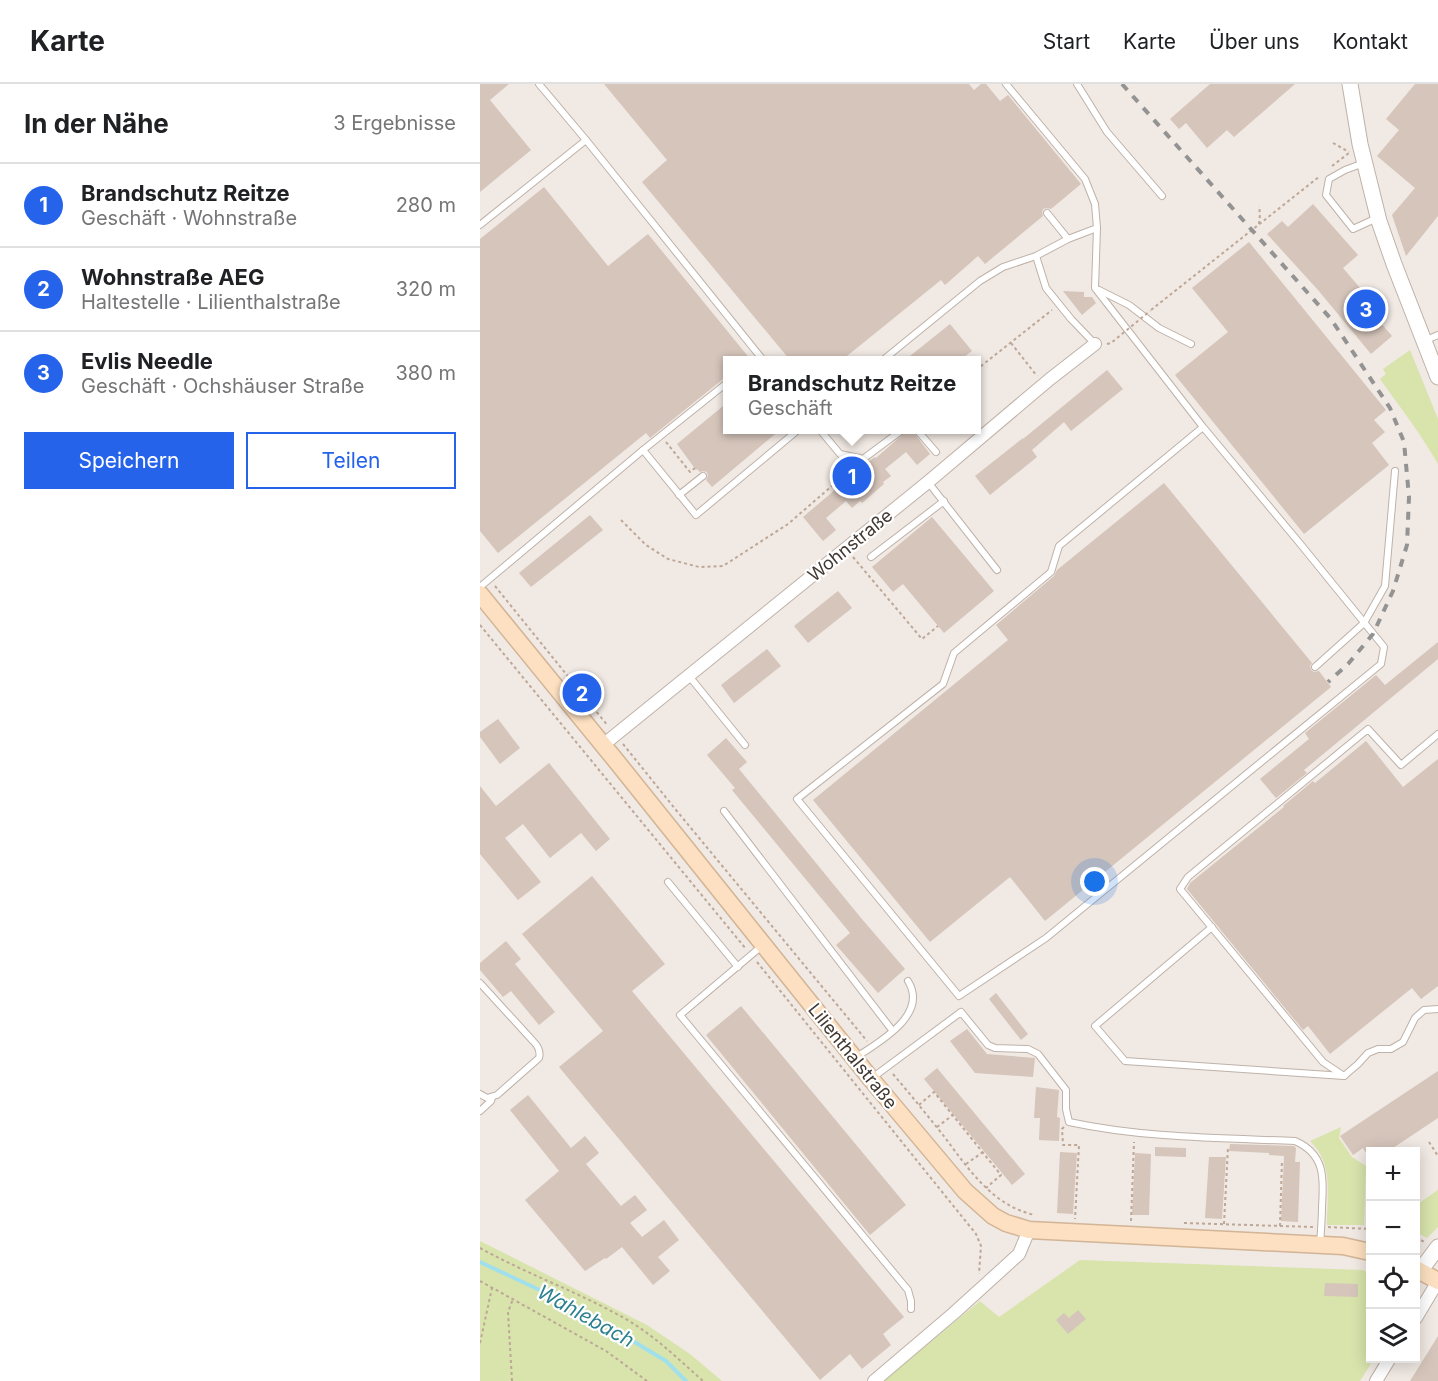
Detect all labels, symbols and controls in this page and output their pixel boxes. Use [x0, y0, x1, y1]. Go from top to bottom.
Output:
text: Karte [30, 24, 105, 58]
text: Start [1043, 29, 1090, 54]
text: Karte [1123, 29, 1176, 54]
text: Über uns [1209, 29, 1300, 54]
text: Kontakt [1333, 29, 1408, 54]
text: In der Nähe [24, 108, 169, 139]
text: 3 Ergebnisse [333, 111, 456, 135]
text: Brandschutz Reitze [81, 180, 290, 206]
text: 1 [39, 193, 48, 217]
text: 280 m [396, 193, 456, 217]
text: Geschäft · Wohnstraße [81, 206, 297, 230]
text: Wohnstraße AEG [81, 264, 265, 290]
text: 2 [37, 277, 50, 301]
text: 320 m [396, 277, 456, 301]
pin: 3 [1346, 286, 1386, 332]
text: Haltestelle · Lilienthalstraße [81, 290, 341, 314]
text: Evlis Needle [81, 348, 213, 374]
popup [723, 356, 981, 434]
text: 3 [37, 361, 50, 385]
text: 380 m [396, 361, 456, 385]
text: Brandschutz Reitze [748, 370, 956, 396]
text: Geschäft · Ochshäuser Straße [81, 374, 364, 398]
text: Geschäft [748, 396, 833, 420]
button: Speichern [24, 432, 234, 489]
button: Teilen [246, 432, 456, 489]
pin: 1 [832, 454, 872, 498]
street label: Wohnstraße [803, 505, 897, 585]
pin: 2 [562, 670, 602, 716]
your location [1080, 867, 1109, 896]
street label: Lilienthalstraße [804, 999, 902, 1113]
map controls [1366, 1147, 1420, 1363]
button: + [1366, 1147, 1420, 1201]
button: − [1366, 1201, 1420, 1255]
button: locate [1366, 1255, 1420, 1309]
water label: Wahlebach [533, 1280, 639, 1352]
button: layers [1366, 1309, 1420, 1363]

